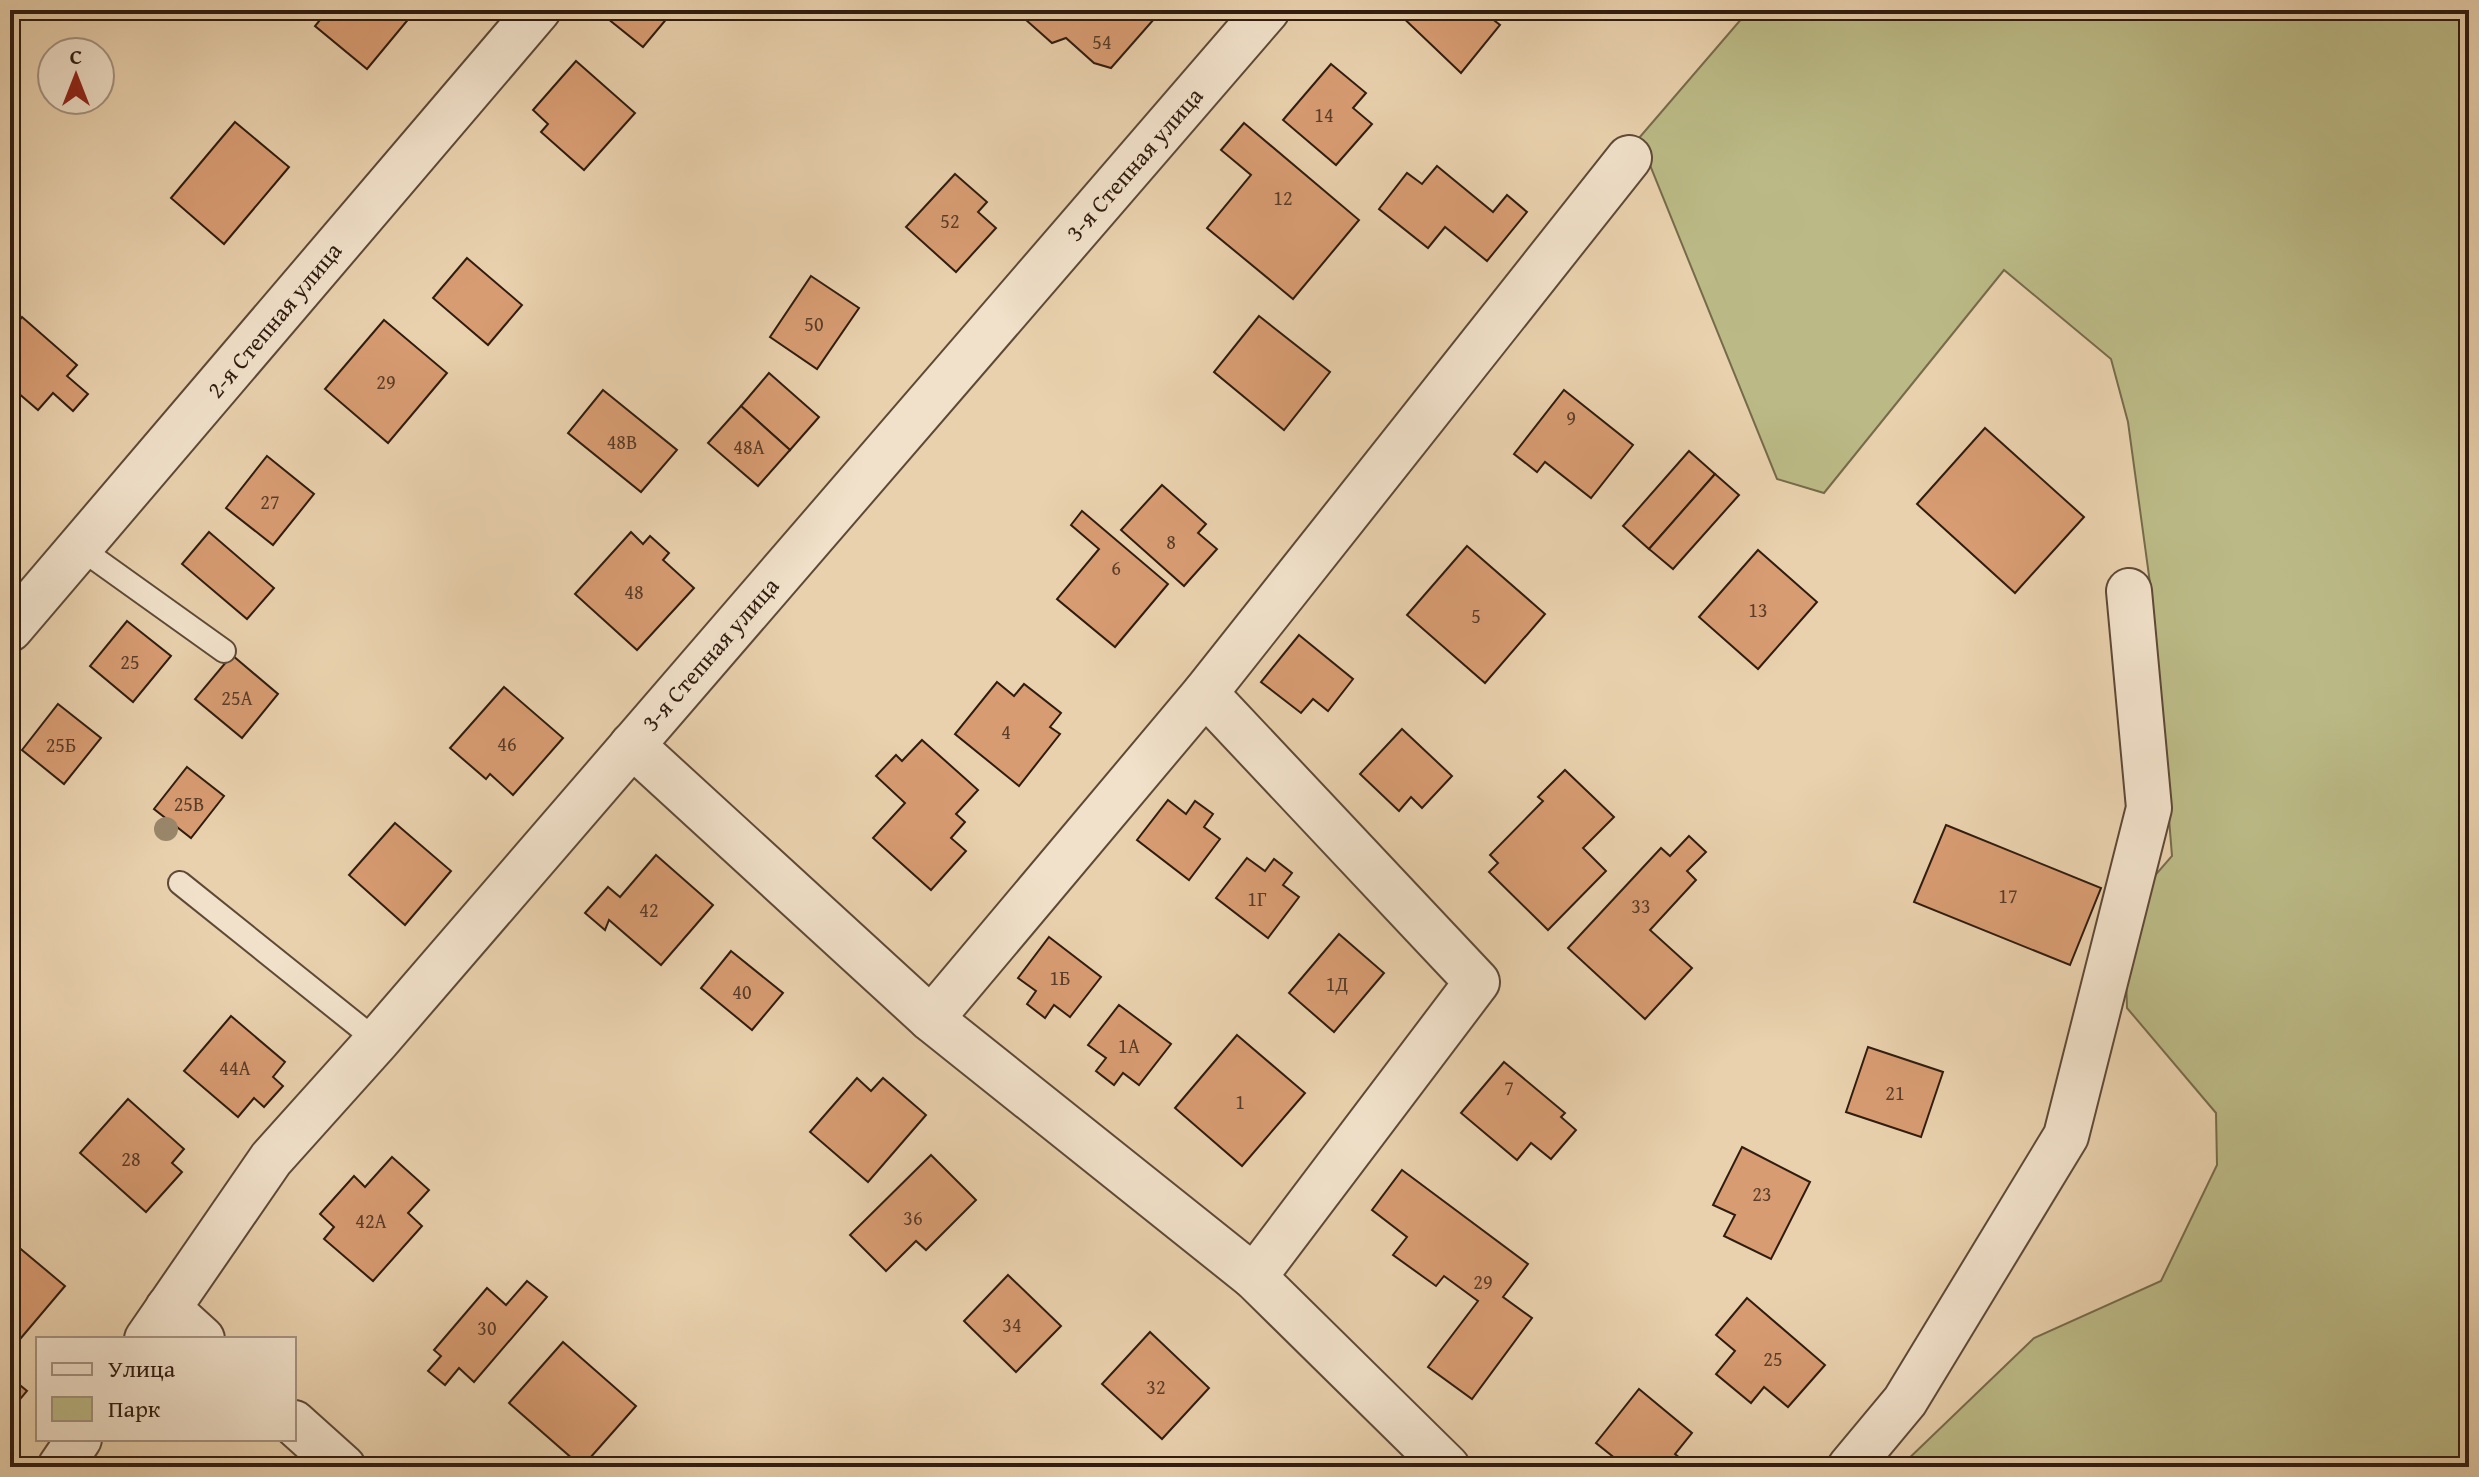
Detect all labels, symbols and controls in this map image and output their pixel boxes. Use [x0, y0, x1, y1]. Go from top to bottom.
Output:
house number: 54 [1092, 27, 1112, 56]
north arrow [36, 36, 116, 116]
text: С [70, 40, 82, 72]
street label: 3-я Степная улица [1057, 79, 1211, 249]
house number: 14 [1314, 100, 1334, 129]
house number: 12 [1273, 183, 1293, 212]
house number: 52 [940, 206, 960, 235]
street label: 2-я Степная улица [198, 234, 350, 406]
house number: 50 [804, 309, 824, 338]
house number: 29 [376, 367, 396, 396]
house number: 9 [1566, 403, 1576, 432]
house number: 48В [607, 427, 637, 456]
house number: 48А [733, 432, 765, 461]
house number: 27 [260, 487, 280, 516]
house number: 8 [1166, 527, 1176, 556]
house number: 6 [1111, 553, 1121, 582]
street label: 3-я Степная улица [633, 569, 787, 739]
house number: 48 [624, 577, 644, 606]
house number: 13 [1748, 595, 1768, 624]
house number: 5 [1471, 601, 1481, 630]
house number: 25 [120, 647, 140, 676]
house number: 25А [221, 683, 253, 712]
house number: 4 [1001, 717, 1011, 746]
house number: 46 [497, 729, 517, 758]
house number: 25Б [46, 730, 76, 759]
house number: 25В [174, 789, 204, 818]
house number: 17 [1998, 881, 2018, 910]
house number: 1Г [1247, 884, 1267, 913]
house number: 33 [1631, 891, 1651, 920]
house number: 42 [639, 895, 659, 924]
house number: 1Б [1050, 963, 1070, 992]
house number: 1Д [1326, 969, 1348, 998]
house number: 40 [732, 977, 752, 1006]
house number: 1А [1118, 1031, 1140, 1060]
house number: 44А [219, 1053, 251, 1082]
house number: 7 [1504, 1073, 1514, 1102]
house number: 21 [1885, 1078, 1905, 1107]
house number: 1 [1235, 1087, 1245, 1116]
house number: 28 [121, 1144, 141, 1173]
house number: 23 [1752, 1179, 1772, 1208]
house number: 36 [903, 1203, 923, 1232]
house number: 42А [355, 1206, 387, 1235]
house number: 29 [1473, 1267, 1493, 1296]
house number: 34 [1002, 1310, 1022, 1339]
house number: 30 [477, 1313, 497, 1342]
legend [36, 1337, 296, 1441]
house number: 25 [1763, 1344, 1783, 1373]
text: Улица [108, 1351, 176, 1386]
house number: 32 [1146, 1372, 1166, 1401]
text: Парк [108, 1391, 161, 1426]

